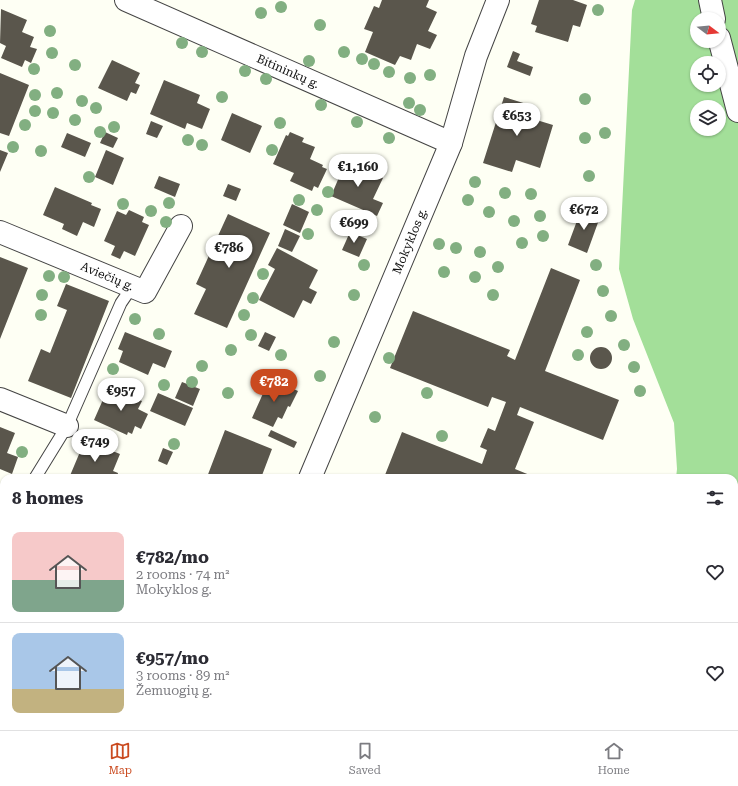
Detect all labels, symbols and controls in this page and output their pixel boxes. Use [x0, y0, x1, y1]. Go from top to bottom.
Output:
north arrow [690, 12, 726, 48]
map controls [690, 12, 726, 136]
street label: Bitininkų g. [255, 51, 321, 91]
button: locate [690, 56, 726, 92]
button: layers [690, 100, 726, 136]
pin: €653 [493, 103, 541, 137]
text: €653 [502, 108, 532, 123]
pin: €1,160 [325, 154, 391, 188]
text: €1,160 [338, 159, 378, 174]
pin: €672 [560, 197, 608, 231]
text: €672 [569, 202, 599, 217]
street label: Mokyklos g. [390, 206, 430, 276]
pin: €699 [330, 210, 378, 244]
text: €699 [339, 215, 369, 230]
pin: €786 [205, 235, 253, 269]
text: €786 [214, 240, 244, 255]
street label: Aviečių g. [79, 259, 136, 294]
pin: €782 [250, 369, 298, 403]
text: €782 [259, 374, 289, 389]
pin: €957 [97, 378, 145, 412]
text: €957 [106, 383, 136, 398]
pin: €749 [71, 429, 119, 463]
text: €749 [80, 434, 110, 449]
icon: filters [704, 487, 726, 509]
text: 8 homes [12, 488, 83, 508]
text: €782/mo [136, 547, 209, 567]
icon: home [44, 548, 92, 596]
icon: heart [704, 561, 726, 583]
text: 2 rooms · 74 m² [136, 567, 230, 582]
text: Mokyklos g. [136, 582, 212, 597]
text: €957/mo [136, 648, 209, 668]
icon: home [44, 649, 92, 697]
icon: heart [704, 662, 726, 684]
text: 3 rooms · 89 m² [136, 668, 230, 683]
text: Žemuogių g. [136, 683, 212, 698]
tab: Map [108, 740, 132, 777]
tab: Saved [349, 740, 381, 777]
tab: Home [598, 740, 630, 777]

